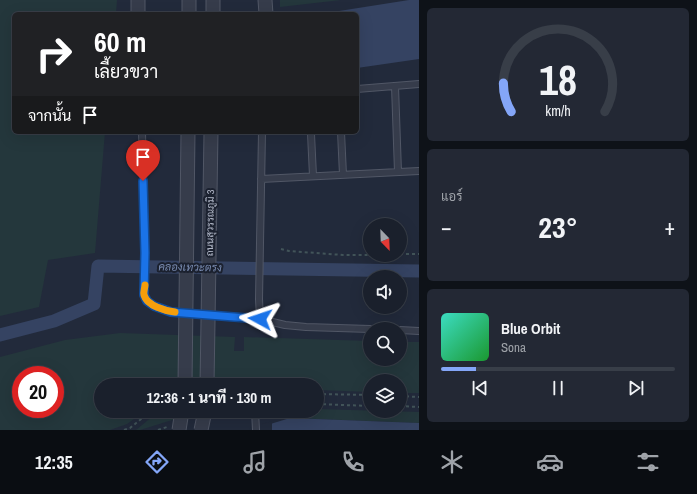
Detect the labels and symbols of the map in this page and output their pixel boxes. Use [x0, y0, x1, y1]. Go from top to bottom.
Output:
pin [126, 140, 160, 181]
street label: ถนนสุวรรณภูมิ 3 [203, 189, 218, 256]
north arrow [363, 218, 407, 262]
water label: คลองเทวะตรง [158, 259, 222, 275]
position arrow [239, 298, 281, 340]
speed limit sign: 20 [12, 366, 64, 418]

